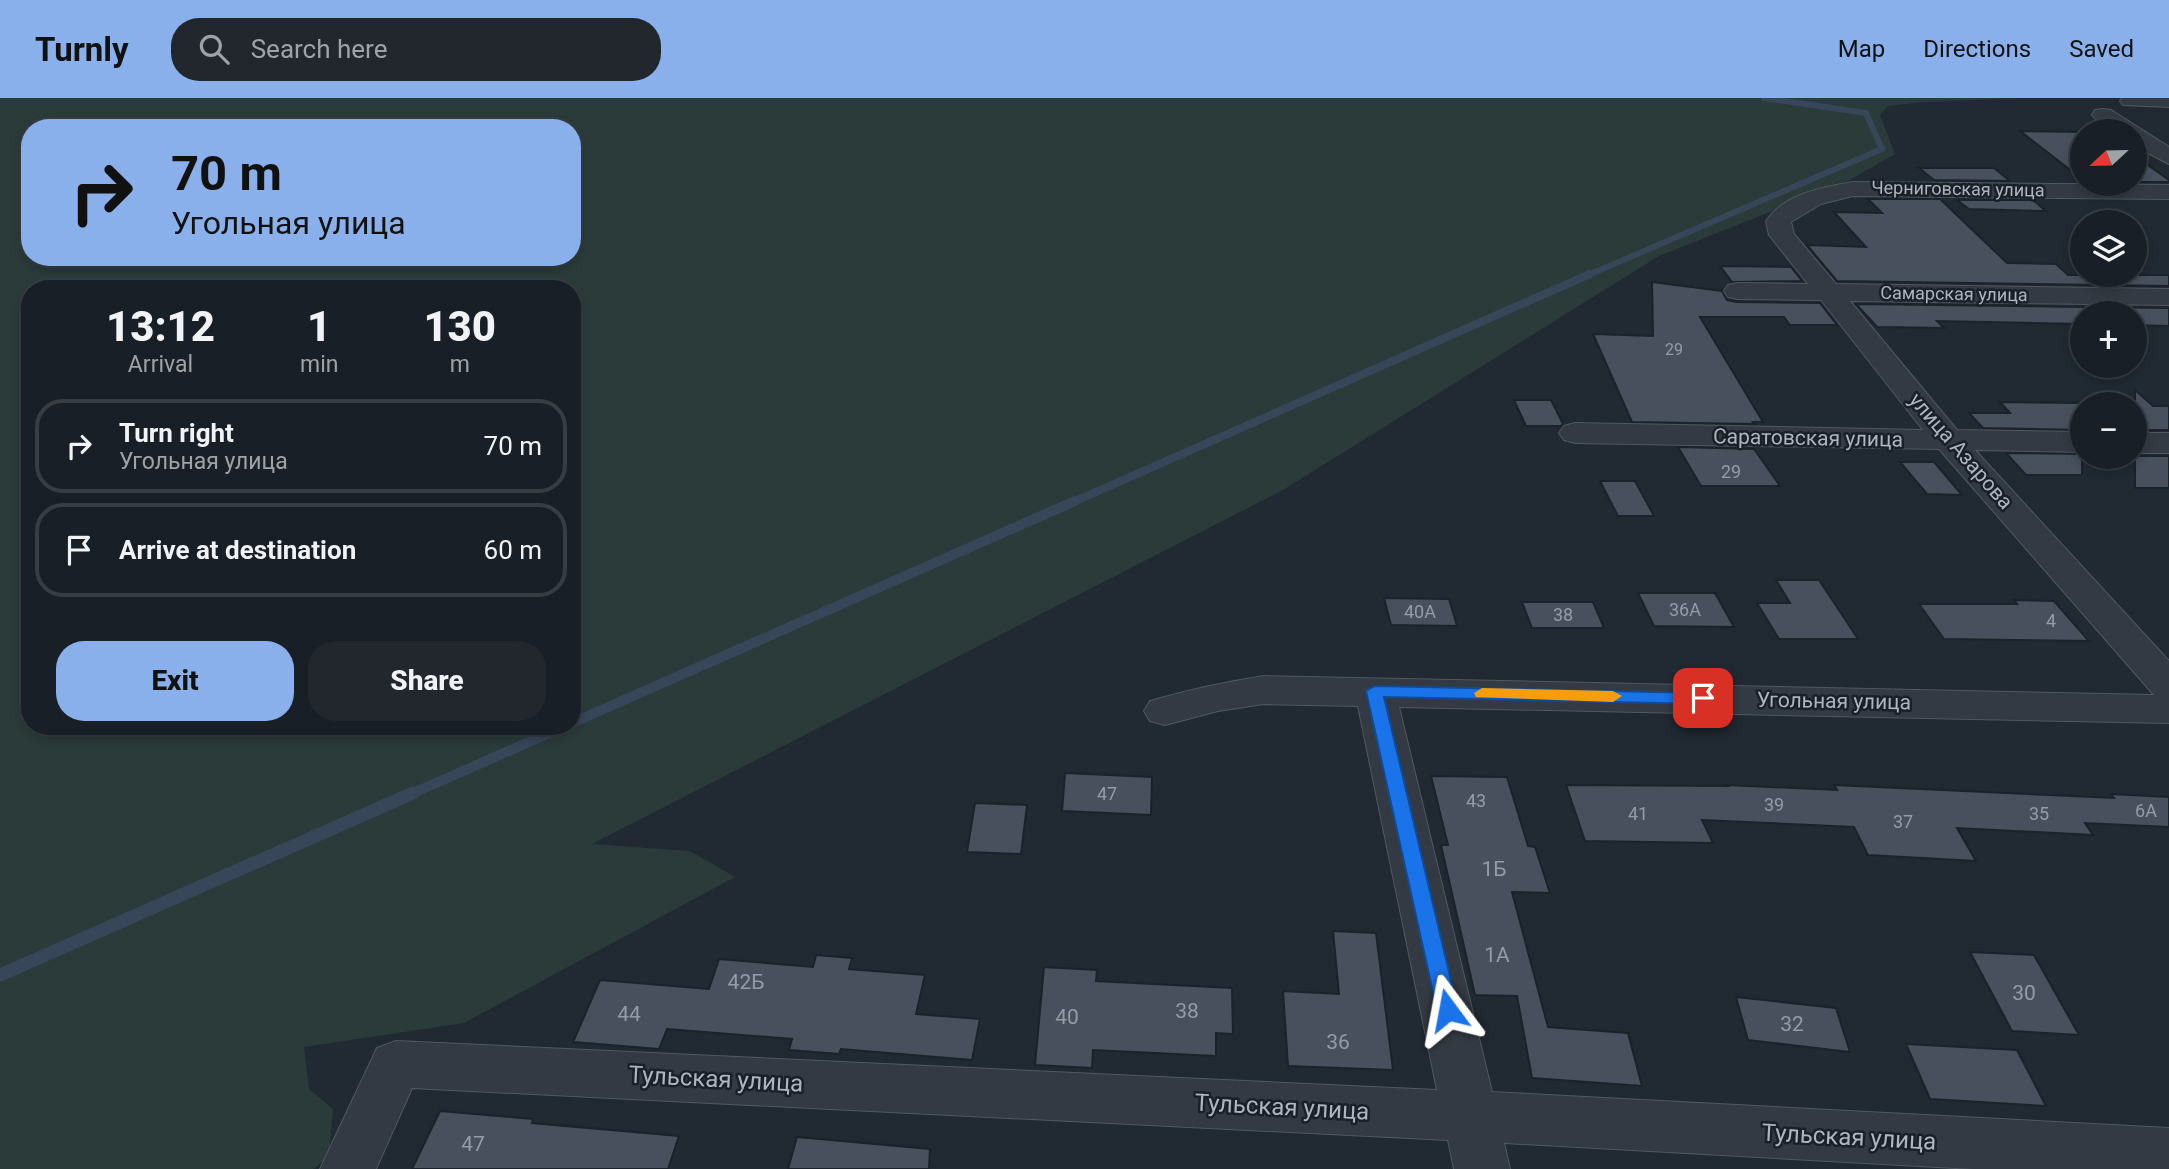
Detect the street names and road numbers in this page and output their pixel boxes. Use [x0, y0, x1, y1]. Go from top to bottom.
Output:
street label: Черниговская улица [1871, 176, 2045, 201]
street label: Самарская улица [1880, 282, 2028, 305]
street label: улица Азарова [1904, 388, 2018, 514]
street label: Саратовская улица [1713, 424, 1903, 452]
street label: Угольная улица [1757, 688, 1911, 714]
street label: Тульская улица [628, 1060, 804, 1098]
street label: Тульская улица [1194, 1088, 1370, 1126]
street label: Тульская улица [1761, 1118, 1937, 1156]

